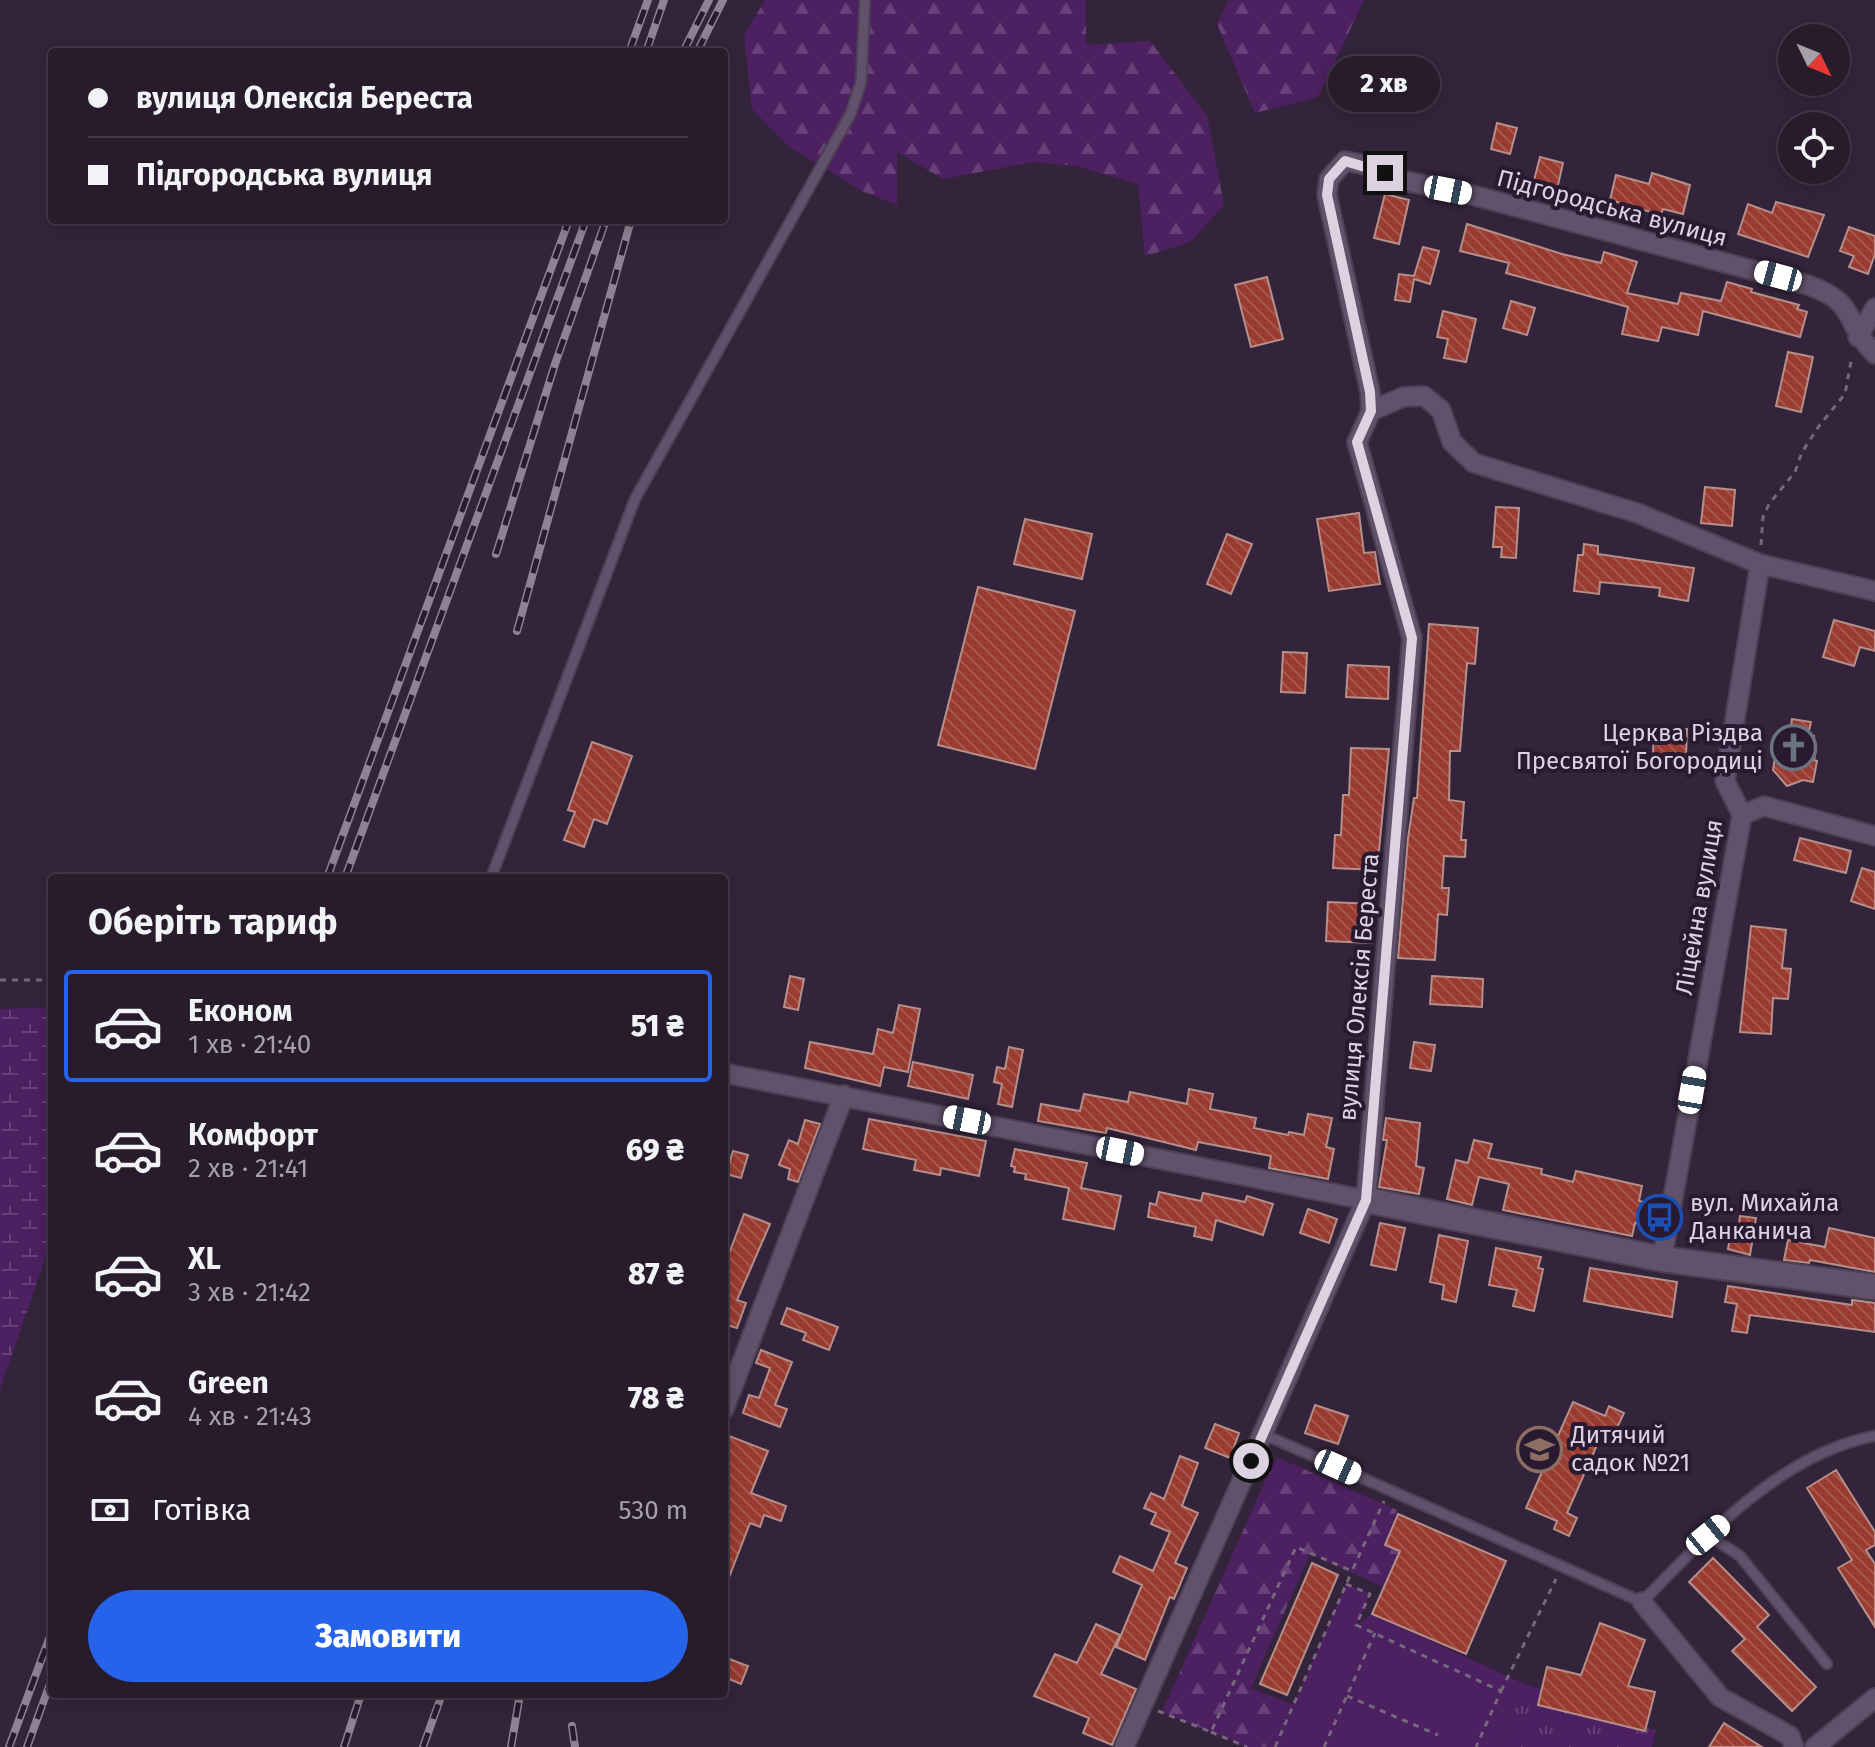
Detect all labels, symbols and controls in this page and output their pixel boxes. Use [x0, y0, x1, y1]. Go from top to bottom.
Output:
north arrow [1778, 24, 1850, 96]
map controls [1778, 24, 1850, 184]
callout: 2 хв [1329, 57, 1441, 113]
text: 2 хв [1360, 68, 1408, 99]
text: вулиця Олексія Береста [136, 80, 473, 116]
button: locate [1778, 112, 1850, 184]
route end [1367, 155, 1403, 191]
text: Підгородська вулиця [136, 157, 433, 193]
street label: Підгородська вулиця [1494, 164, 1730, 252]
car [1422, 174, 1474, 206]
car [1752, 258, 1804, 294]
place label: Церква Різдва Пресвятої Богородиці [1516, 719, 1763, 775]
church icon: Церква Різдва Пресвятої Богородиці [1770, 723, 1818, 771]
street label: Ліцейна вулиця [1670, 817, 1728, 997]
street label: вулиця Олексія Береста [1333, 852, 1385, 1122]
text: Оберіть тариф [88, 900, 338, 944]
icon: car [92, 990, 164, 1062]
text: Економ [188, 993, 292, 1029]
text: 51 ₴ [631, 1008, 684, 1044]
text: 1 хв · 21:40 [188, 1029, 311, 1060]
car [1676, 1064, 1708, 1116]
car [941, 1104, 993, 1136]
icon: car [92, 1114, 164, 1186]
text: Комфорт [188, 1117, 318, 1153]
text: 69 ₴ [626, 1132, 684, 1168]
car [1094, 1135, 1146, 1167]
text: 2 хв · 21:41 [188, 1153, 308, 1184]
place label: вул. Михайла Данканича [1689, 1189, 1839, 1245]
bus stop icon: вул. Михайла Данканича [1635, 1193, 1683, 1241]
icon: car [92, 1238, 164, 1310]
text: XL [188, 1241, 221, 1277]
text: 87 ₴ [628, 1256, 684, 1292]
text: 3 хв · 21:42 [188, 1277, 311, 1308]
icon: car [92, 1362, 164, 1434]
text: Green [188, 1365, 269, 1401]
text: 78 ₴ [628, 1380, 684, 1416]
text: 4 хв · 21:43 [188, 1401, 312, 1432]
place label: Дитячий садок №21 [1570, 1421, 1690, 1477]
school or university icon: Дитячий садок №21 [1516, 1425, 1564, 1473]
route start [1233, 1443, 1269, 1479]
car [1311, 1446, 1365, 1488]
icon: cash [88, 1488, 132, 1532]
text: Готівка [152, 1492, 251, 1528]
text: 530 m [619, 1495, 688, 1526]
car [1682, 1511, 1734, 1559]
button: Замовити [88, 1590, 688, 1682]

